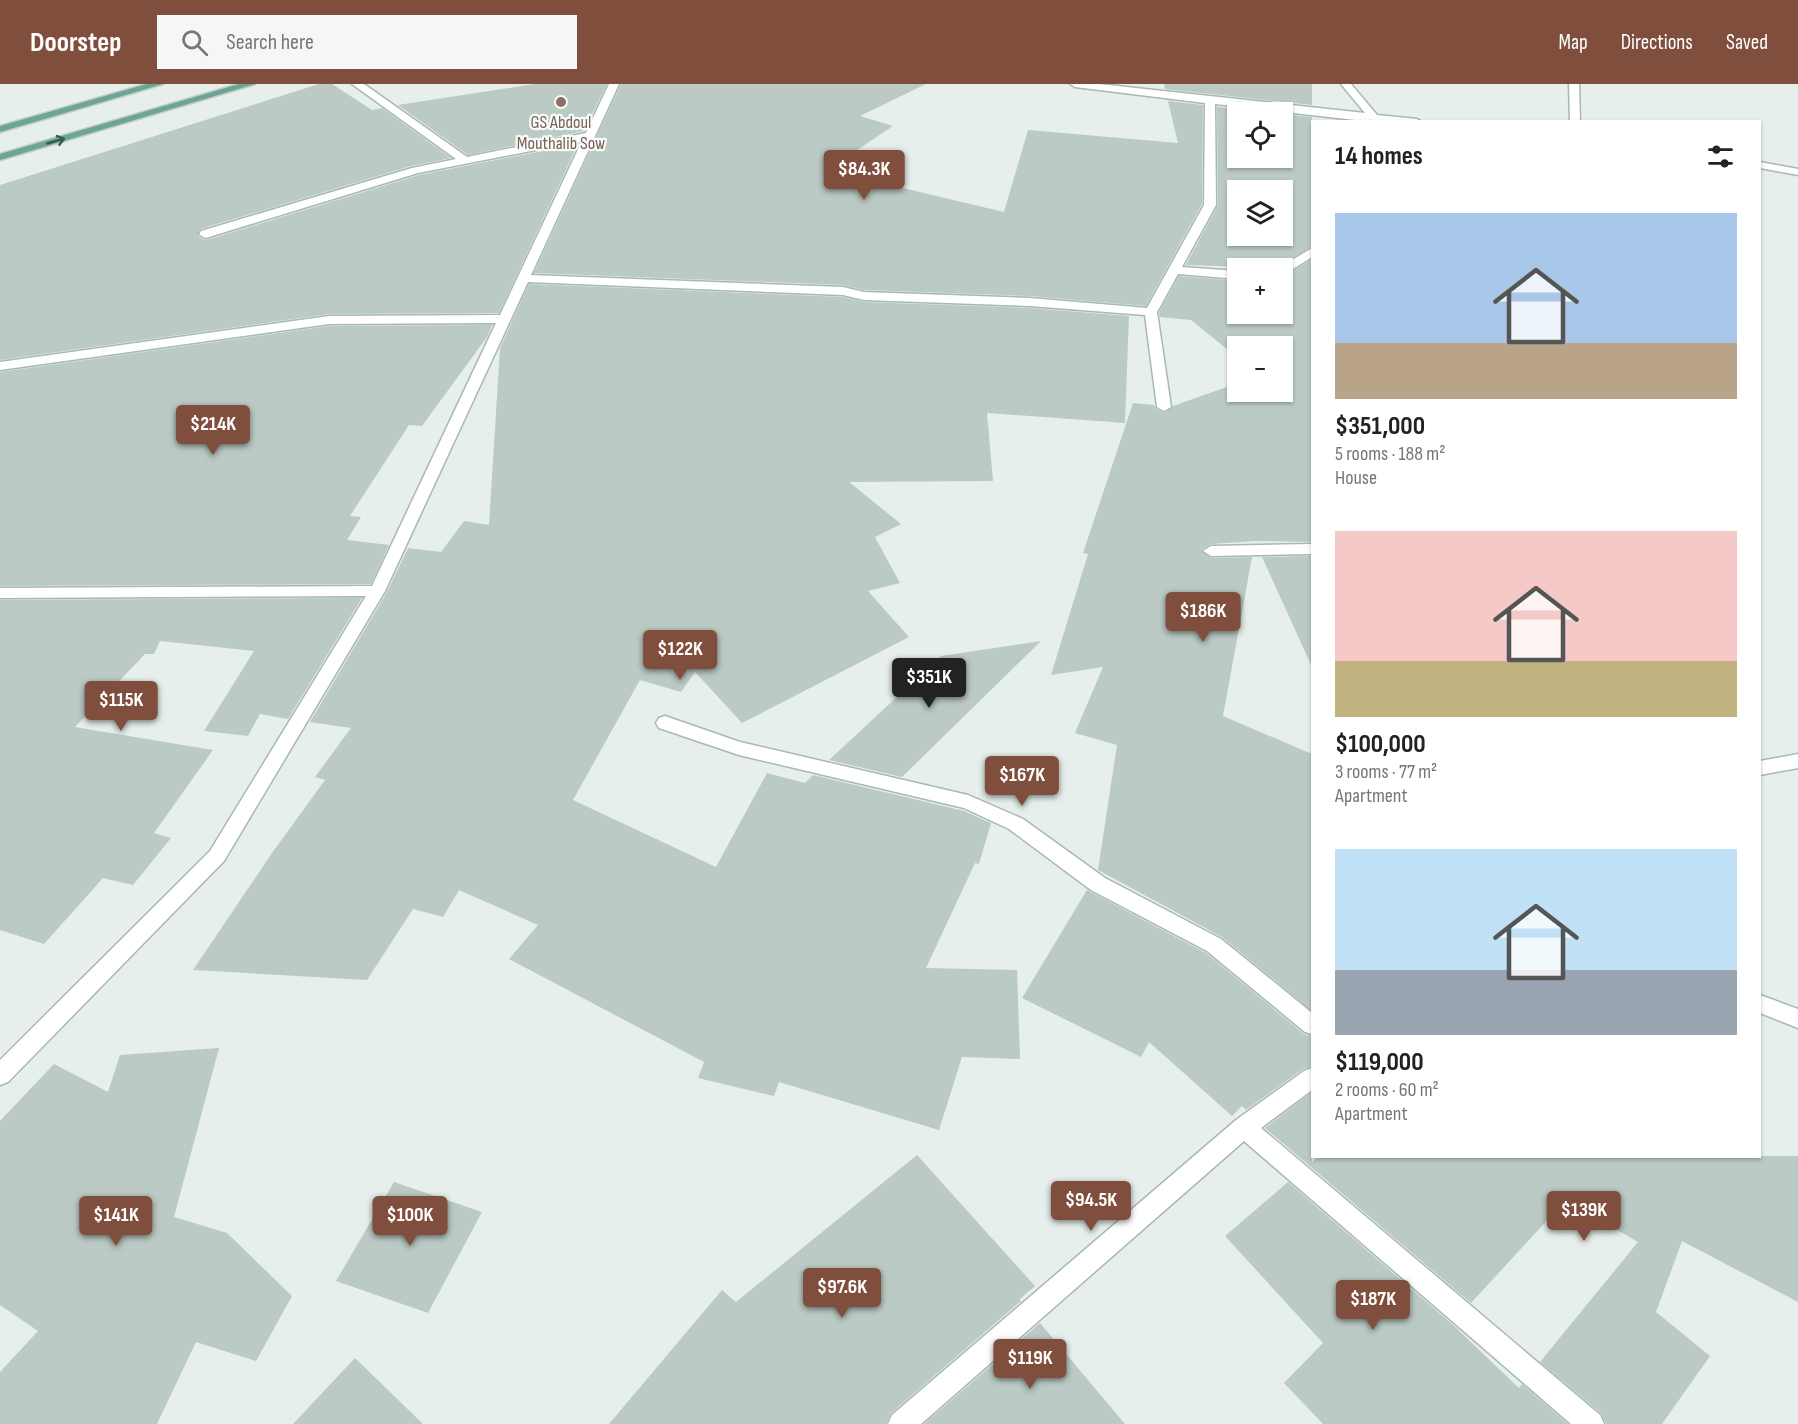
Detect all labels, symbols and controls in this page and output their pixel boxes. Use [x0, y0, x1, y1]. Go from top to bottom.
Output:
search box [157, 15, 577, 69]
text: Doorstep [30, 26, 121, 59]
icon: search [178, 26, 211, 59]
text: Search here [226, 29, 314, 56]
text: Map [1558, 30, 1588, 55]
text: Directions [1621, 30, 1693, 55]
text: Saved [1726, 30, 1768, 55]
marker: GS Abdoul Mouthalib Sow [554, 95, 568, 109]
map controls [1227, 102, 1293, 402]
button: locate [1227, 102, 1293, 168]
place label: GS Abdoul Mouthalib Sow [517, 112, 605, 154]
one-way arrow [46, 135, 65, 146]
icon: filters [1704, 140, 1737, 173]
text: 14 homes [1335, 141, 1423, 172]
pin: $84.3K [815, 150, 913, 201]
text: $84.3K [838, 157, 890, 181]
button: layers [1227, 180, 1293, 246]
icon: home [1482, 252, 1590, 360]
button: + [1227, 258, 1293, 324]
button: − [1227, 336, 1293, 402]
pin: $214K [171, 405, 255, 456]
text: $351,000 [1335, 411, 1425, 442]
text: $214K [190, 412, 236, 436]
text: 5 rooms · 188 m² [1335, 442, 1445, 466]
text: House [1335, 466, 1377, 490]
icon: home [1482, 570, 1590, 678]
pin: $186K [1161, 592, 1245, 643]
text: $186K [1180, 599, 1226, 623]
pin: $122K [638, 630, 722, 681]
text: $122K [657, 637, 703, 661]
pin: $351K [887, 658, 971, 709]
text: $351K [906, 665, 952, 689]
pin: $115K [79, 681, 163, 732]
text: $115K [99, 688, 143, 712]
text: $100,000 [1335, 729, 1426, 760]
pin: $167K [980, 756, 1064, 807]
text: 3 rooms · 77 m² [1335, 760, 1437, 784]
text: $167K [999, 763, 1045, 787]
text: Apartment [1335, 784, 1408, 808]
icon: home [1482, 888, 1590, 996]
text: $119,000 [1335, 1047, 1424, 1078]
text: 2 rooms · 60 m² [1335, 1078, 1439, 1102]
text: Apartment [1335, 1102, 1408, 1126]
pin: $94.5K [1042, 1181, 1140, 1232]
text: $94.5K [1065, 1188, 1117, 1212]
pin: $139K [1542, 1191, 1626, 1242]
pin: $141K [74, 1196, 158, 1247]
pin: $100K [368, 1196, 452, 1247]
text: $139K [1561, 1198, 1607, 1222]
text: $141K [93, 1203, 139, 1227]
text: $100K [387, 1203, 433, 1227]
pin: $97.6K [793, 1268, 891, 1319]
text: $97.6K [817, 1275, 867, 1299]
pin: $187K [1331, 1280, 1415, 1331]
text: $187K [1350, 1287, 1396, 1311]
pin: $119K [988, 1339, 1072, 1390]
text: $119K [1007, 1346, 1053, 1370]

